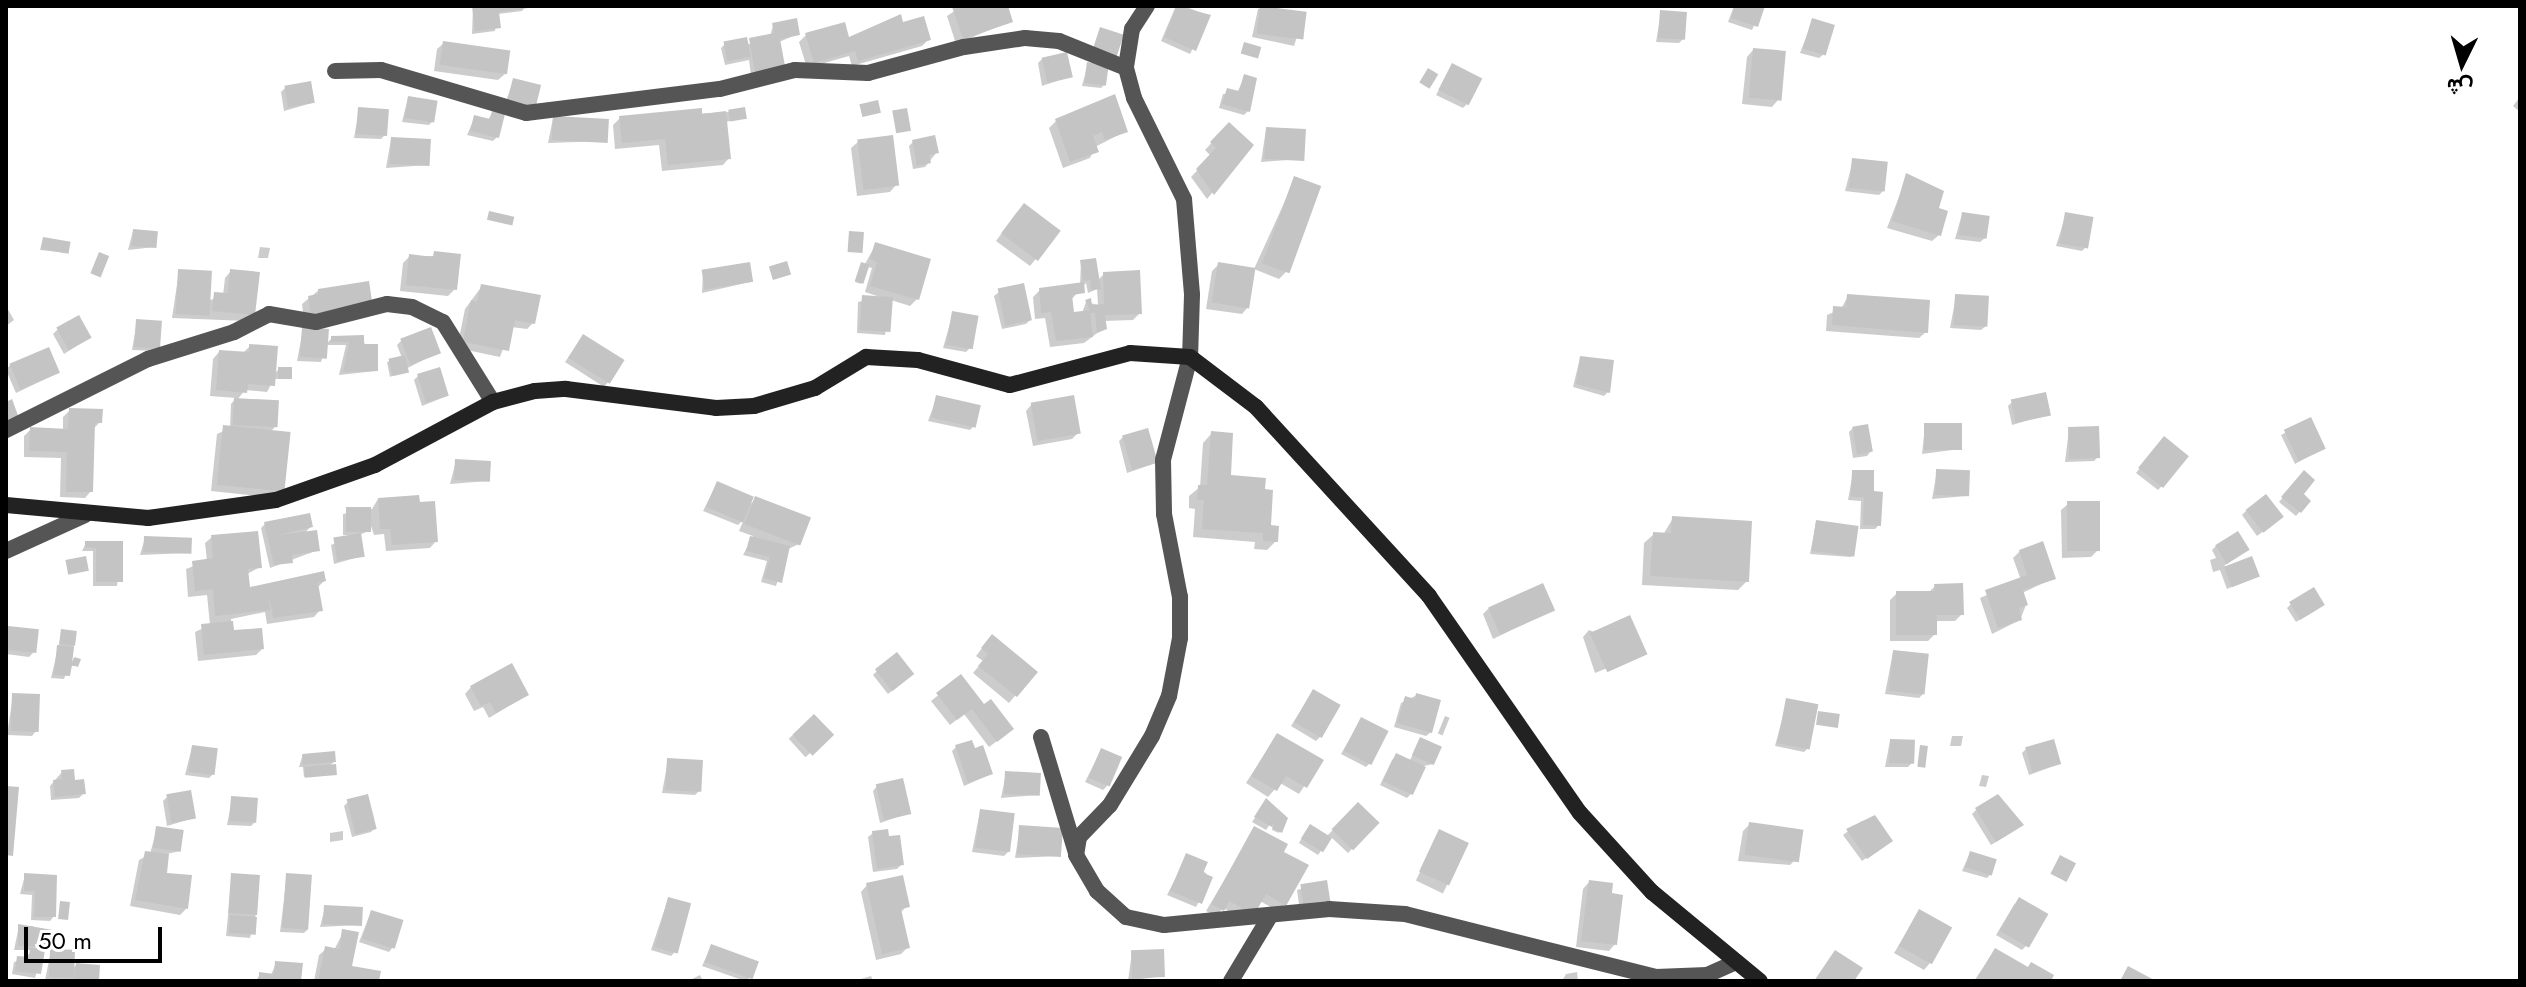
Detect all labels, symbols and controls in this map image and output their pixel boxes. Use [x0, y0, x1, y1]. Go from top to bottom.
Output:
north arrow [2422, 24, 2502, 104]
text: ش [2445, 71, 2474, 105]
scale bar [28, 911, 166, 961]
text: 50 m [38, 923, 92, 958]

